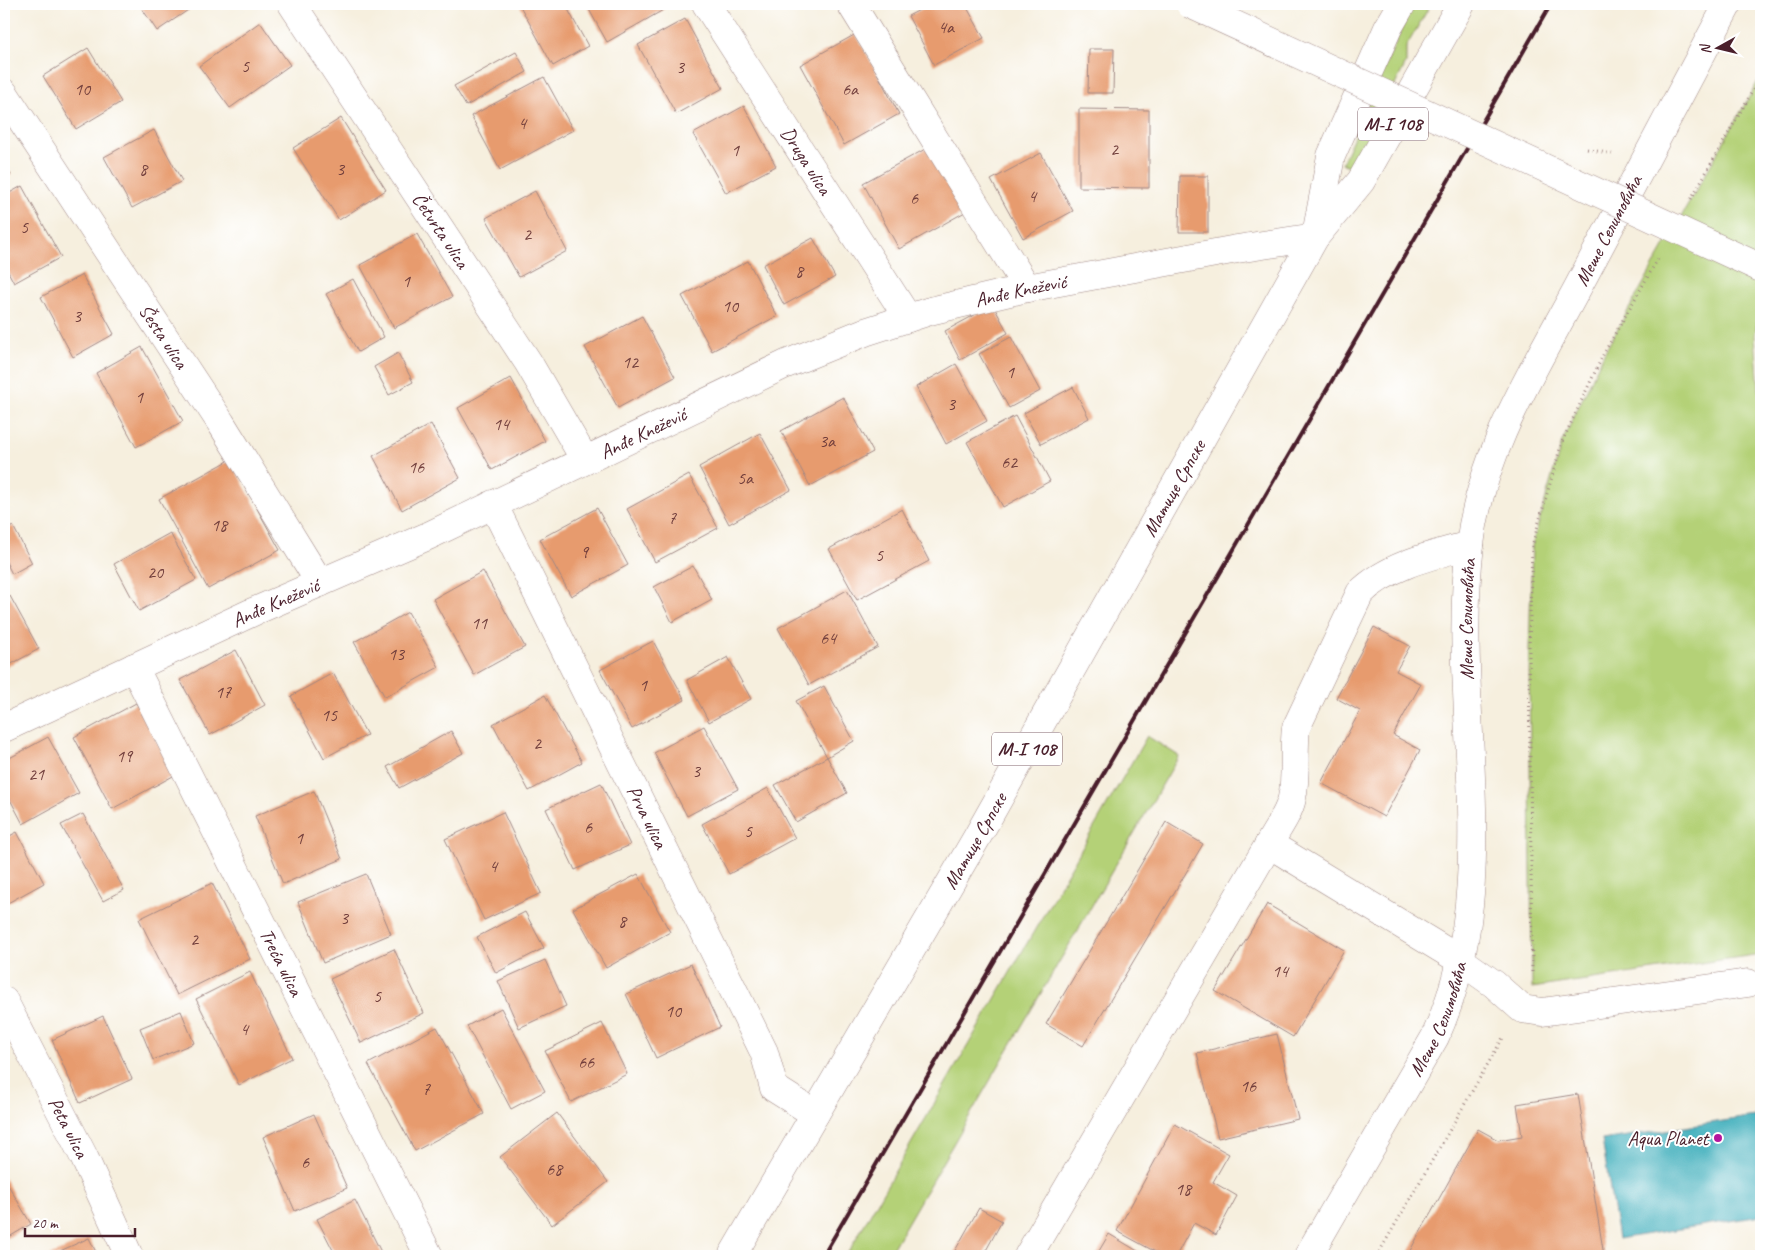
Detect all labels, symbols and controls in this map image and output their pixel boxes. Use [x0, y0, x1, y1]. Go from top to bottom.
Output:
house number: 4a [938, 16, 955, 38]
north arrow [1692, 22, 1742, 72]
text: N [1696, 42, 1715, 55]
house number: 5 [241, 55, 250, 77]
house number: 3 [676, 56, 686, 78]
house number: 10 [74, 78, 92, 100]
house number: 6a [842, 78, 859, 100]
road number: M-I 108 [1358, 108, 1428, 140]
house number: 4 [518, 112, 528, 134]
street label: Druga ulica [776, 122, 839, 201]
house number: 2 [1110, 138, 1120, 160]
house number: 1 [731, 139, 740, 161]
house number: 8 [139, 158, 149, 180]
house number: 3 [336, 158, 346, 180]
street label: Меше Селимовића [1568, 170, 1648, 290]
house number: 4 [1028, 185, 1038, 207]
street label: Četvrta ulica [407, 187, 476, 275]
house number: 6 [910, 187, 919, 209]
house number: 5 [20, 216, 29, 238]
house number: 2 [523, 223, 533, 245]
house number: 8 [795, 260, 805, 282]
street label: Anđe Knežević [972, 268, 1071, 312]
house number: 1 [402, 270, 411, 292]
house number: 10 [722, 295, 740, 317]
street label: Šesta ulica [134, 299, 195, 375]
house number: 3 [73, 305, 83, 327]
house number: 12 [622, 351, 640, 373]
house number: 1 [1006, 361, 1015, 383]
house number: 1 [135, 386, 144, 408]
house number: 3 [947, 393, 957, 415]
street label: Anđe Knežević [596, 400, 693, 464]
house number: 14 [493, 413, 511, 435]
house number: 3a [819, 430, 836, 452]
street label: Матице Српске [1137, 434, 1212, 541]
house number: 62 [1001, 451, 1019, 473]
house number: 16 [408, 456, 425, 478]
house number: 5a [737, 467, 754, 489]
house number: 7 [668, 507, 677, 529]
house number: 18 [211, 514, 229, 536]
house number: 9 [580, 541, 590, 563]
house number: 5 [875, 544, 884, 566]
street label: Меше Селимовића [1453, 556, 1481, 680]
house number: 20 [147, 561, 165, 583]
street label: Anđe Knežević [228, 571, 326, 633]
house number: 11 [471, 612, 488, 634]
house number: 64 [820, 627, 838, 649]
house number: 13 [388, 643, 406, 665]
house number: 1 [639, 674, 648, 696]
house number: 17 [215, 681, 232, 703]
house number: 15 [321, 704, 338, 726]
house number: 2 [533, 732, 543, 754]
road number: M-I 108 [992, 732, 1062, 766]
house number: 19 [116, 745, 134, 767]
house number: 3 [692, 760, 702, 782]
house number: 21 [28, 763, 45, 785]
street label: Prva ulica [622, 781, 674, 854]
street label: Матице Српске [937, 787, 1013, 893]
house number: 6 [584, 816, 593, 838]
house number: 5 [744, 820, 753, 842]
house number: 1 [295, 827, 304, 849]
house number: 4 [489, 855, 499, 877]
house number: 3 [340, 907, 350, 929]
house number: 8 [618, 910, 628, 932]
street label: Treća ulica [254, 924, 310, 1001]
house number: 2 [190, 928, 200, 950]
street label: Меше Селимовића [1403, 958, 1472, 1080]
house number: 14 [1272, 960, 1290, 982]
house number: 5 [373, 985, 382, 1007]
house number: 10 [665, 1000, 683, 1022]
house number: 4 [240, 1018, 250, 1040]
house number: 66 [578, 1051, 595, 1073]
house number: 16 [1240, 1075, 1257, 1097]
house number: 7 [422, 1078, 431, 1100]
street label: Peta ulica [43, 1093, 96, 1164]
place label: Aqua Planet [1628, 1126, 1710, 1151]
marker: Aqua Planet [1712, 1132, 1724, 1144]
house number: 6 [301, 1151, 310, 1173]
house number: 68 [546, 1158, 564, 1180]
house number: 18 [1175, 1178, 1193, 1200]
scale bar [25, 1205, 135, 1237]
text: 20 m [32, 1214, 59, 1233]

